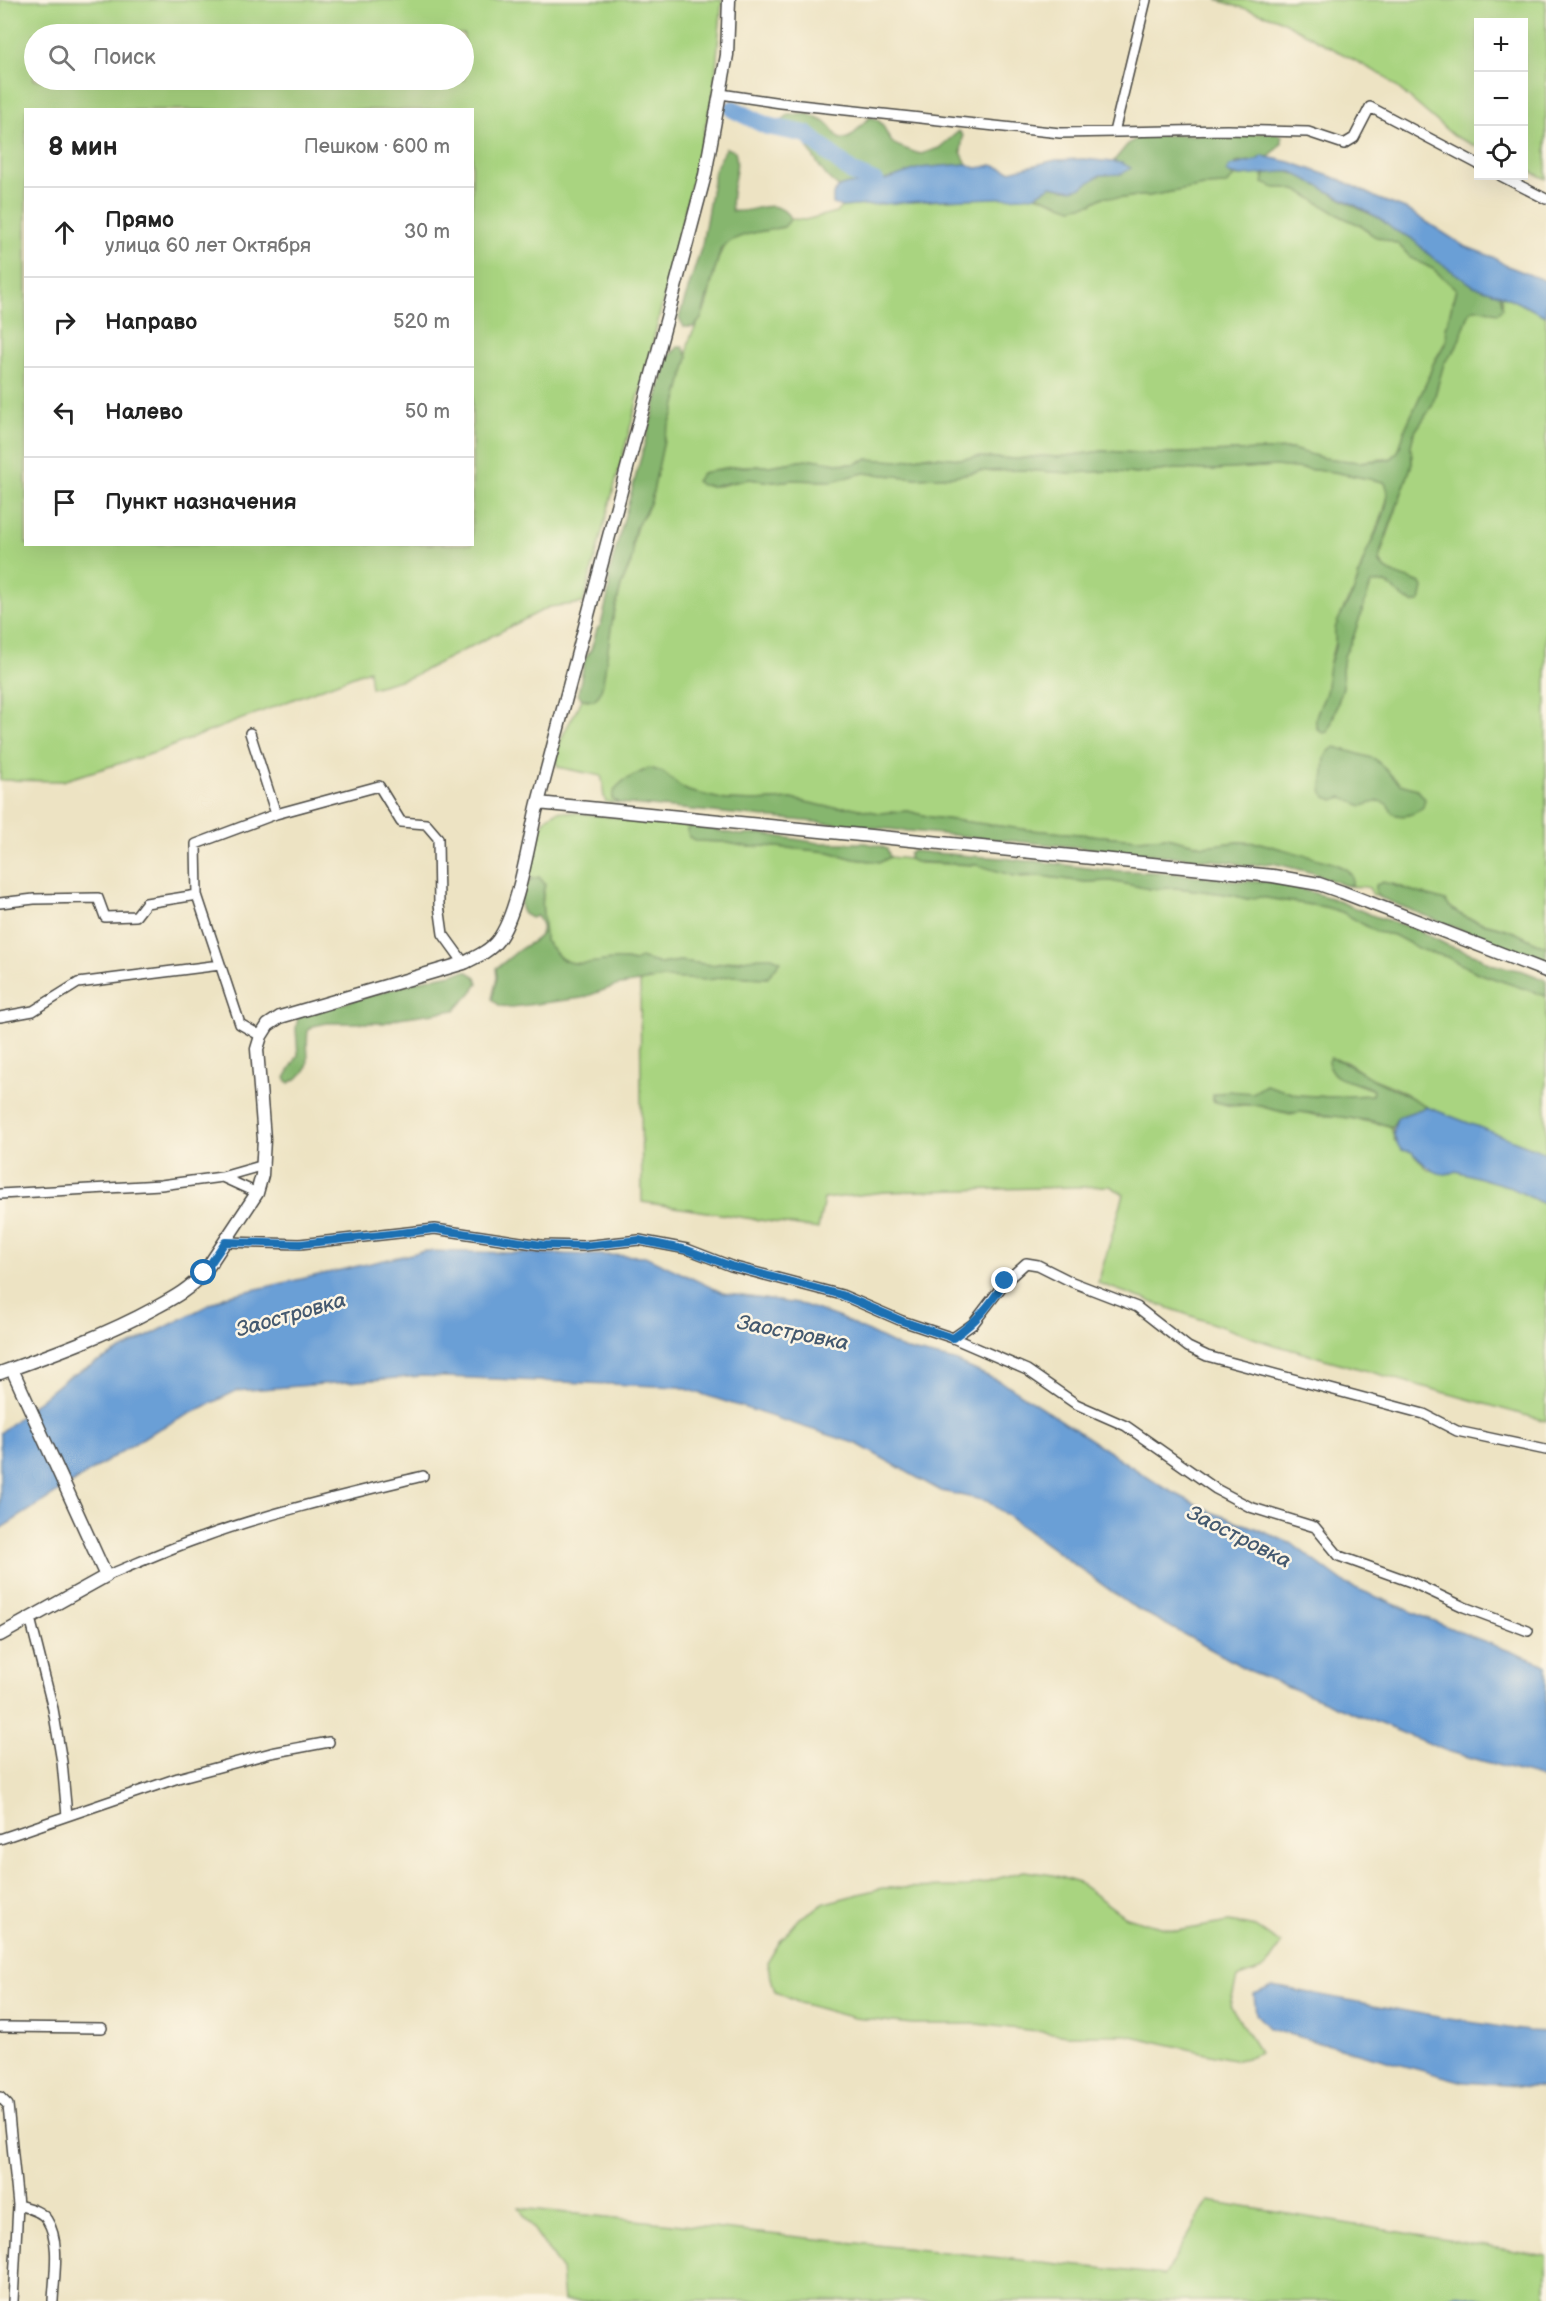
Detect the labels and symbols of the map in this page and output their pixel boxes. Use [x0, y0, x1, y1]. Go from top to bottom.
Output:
route start [190, 1259, 216, 1285]
route end [991, 1267, 1017, 1293]
water label: Заостровка [233, 1287, 349, 1343]
water label: Заостровка [735, 1310, 851, 1356]
water label: Заостровка [1183, 1500, 1295, 1574]

